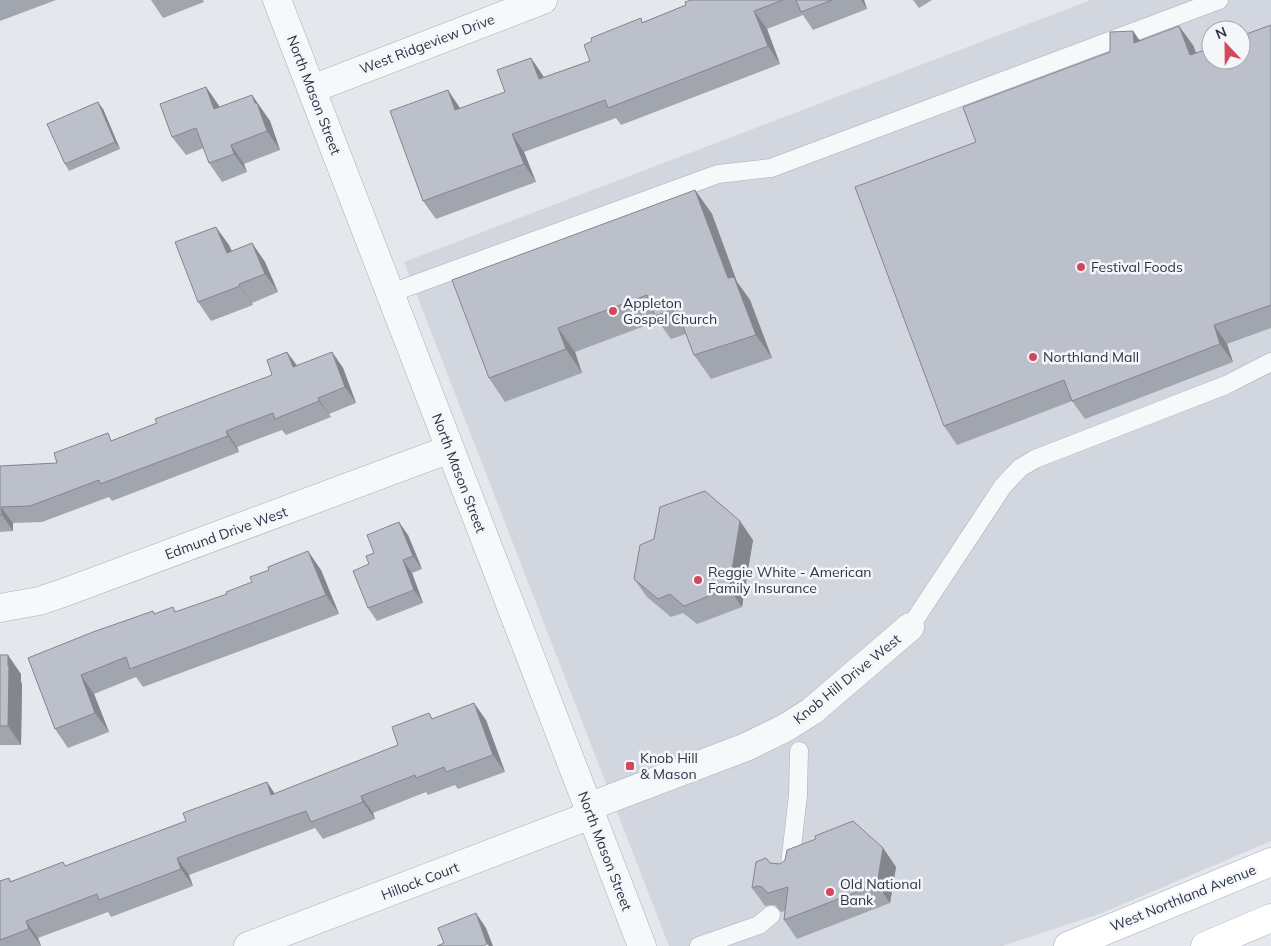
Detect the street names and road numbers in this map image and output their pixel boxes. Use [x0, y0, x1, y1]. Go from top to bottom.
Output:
street label: West Ridgeview Drive [357, 10, 497, 78]
street label: North Mason Street [283, 33, 345, 157]
street label: North Mason Street [428, 411, 490, 535]
street label: Edmund Drive West [162, 502, 290, 563]
street label: Knob Hill Drive West [790, 630, 904, 728]
street label: North Mason Street [574, 789, 636, 913]
street label: Hillock Court [378, 858, 462, 904]
street label: West Northland Avenue [1108, 861, 1258, 935]

